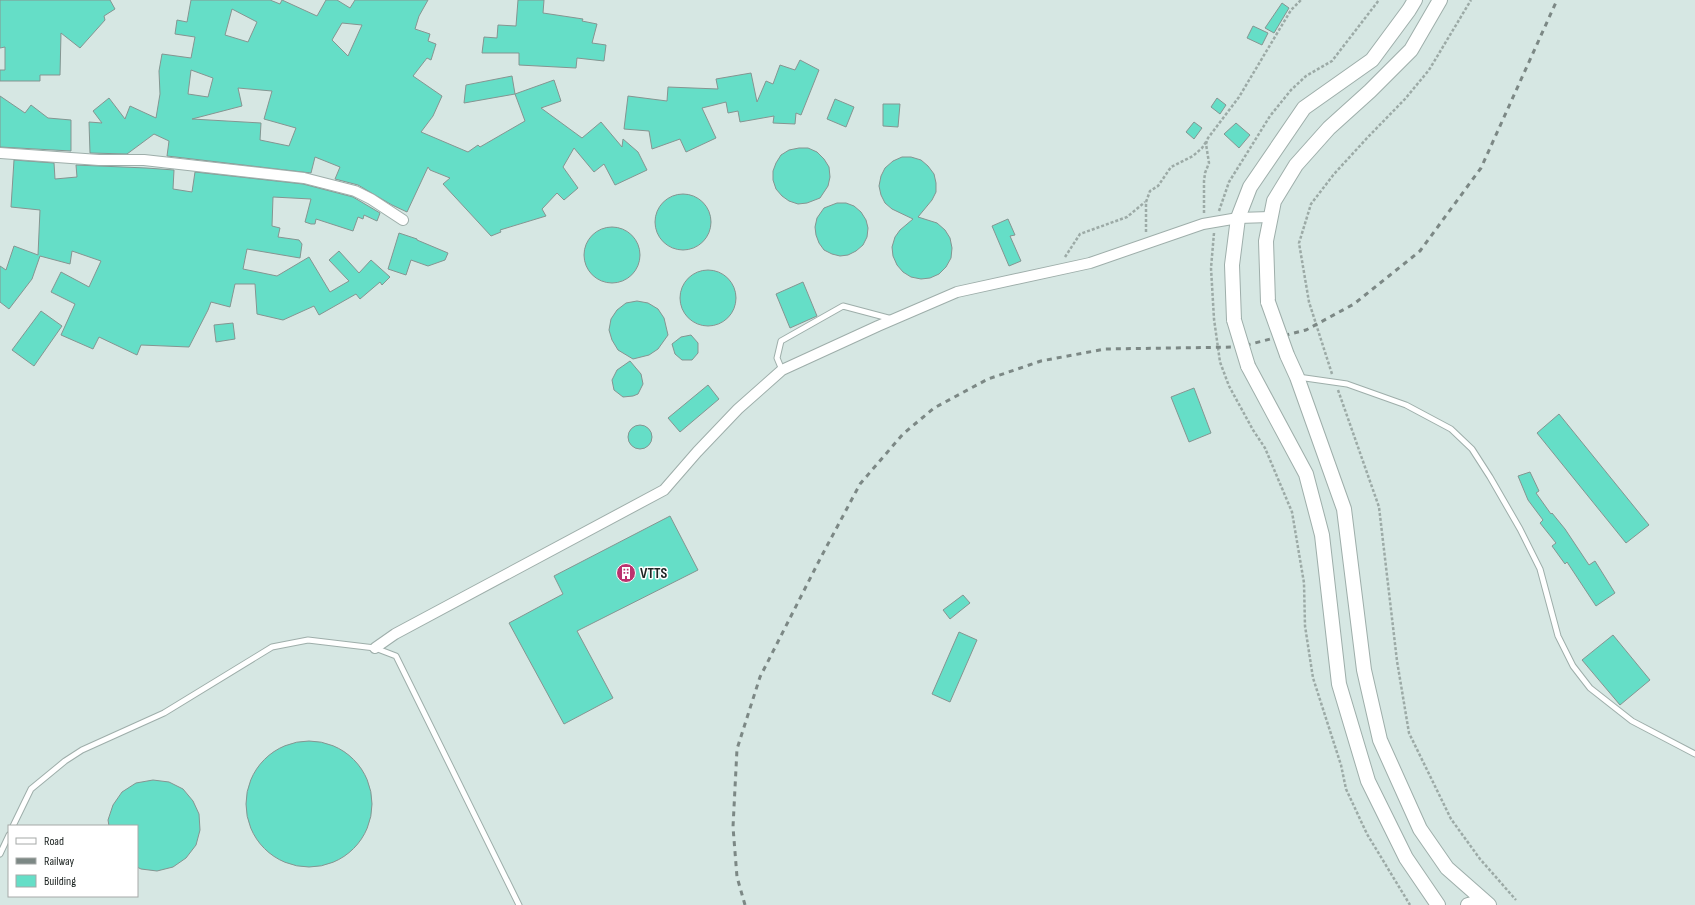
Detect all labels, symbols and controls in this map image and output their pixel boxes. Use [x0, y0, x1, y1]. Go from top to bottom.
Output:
building icon: VTTS [615, 562, 637, 584]
place label: VTTS [640, 564, 668, 583]
legend [8, 825, 138, 897]
text: Road [44, 834, 64, 849]
text: Railway [44, 854, 75, 869]
text: Building [44, 874, 76, 889]

